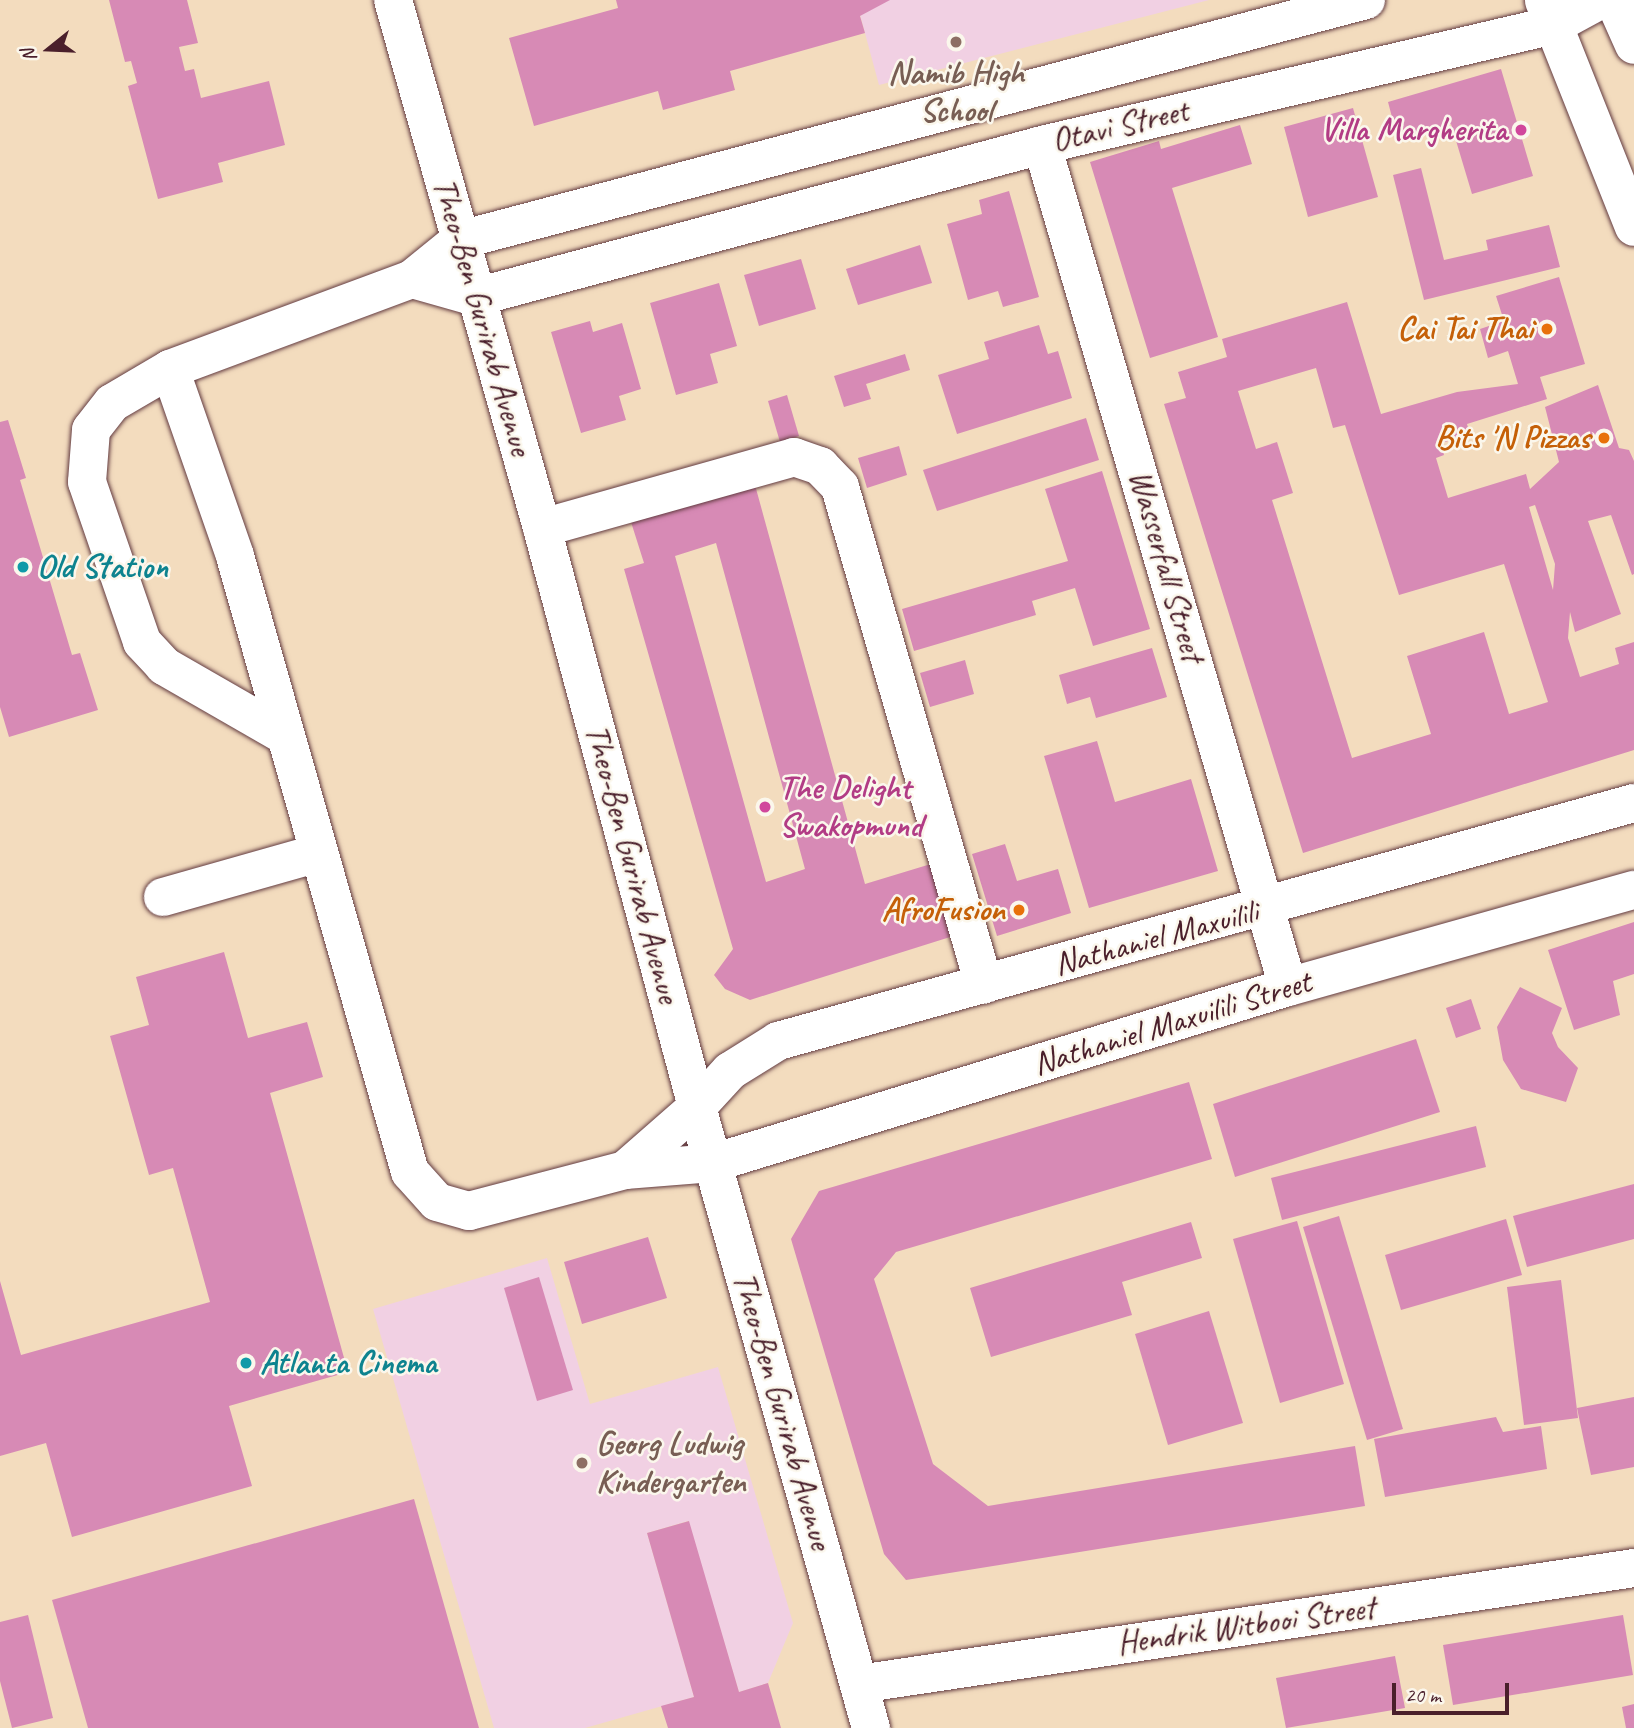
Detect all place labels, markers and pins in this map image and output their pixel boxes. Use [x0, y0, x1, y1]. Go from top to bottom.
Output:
marker: Namib High School [948, 34, 964, 50]
place label: Namib High School [888, 53, 1024, 131]
place label: Villa Margherita [1318, 110, 1507, 150]
marker: Villa Margherita [1513, 122, 1529, 138]
place label: Cai Tai Thai [1394, 309, 1533, 349]
marker: Cai Tai Thai [1539, 321, 1555, 337]
place label: Bits 'N Pizzas [1435, 418, 1590, 458]
marker: Bits 'N Pizzas [1596, 430, 1612, 446]
place label: Old Station [37, 547, 169, 587]
marker: Old Station [15, 559, 31, 575]
place label: The Delight Swakopmund [779, 768, 922, 846]
marker: The Delight Swakopmund [757, 799, 773, 815]
place label: AfroFusion [882, 890, 1005, 930]
marker: AfroFusion [1011, 902, 1027, 918]
place label: Atlanta Cinema [260, 1343, 438, 1383]
marker: Atlanta Cinema [238, 1355, 254, 1371]
place label: Georg Ludwig Kindergarten [596, 1424, 746, 1502]
marker: Georg Ludwig Kindergarten [574, 1455, 590, 1471]

